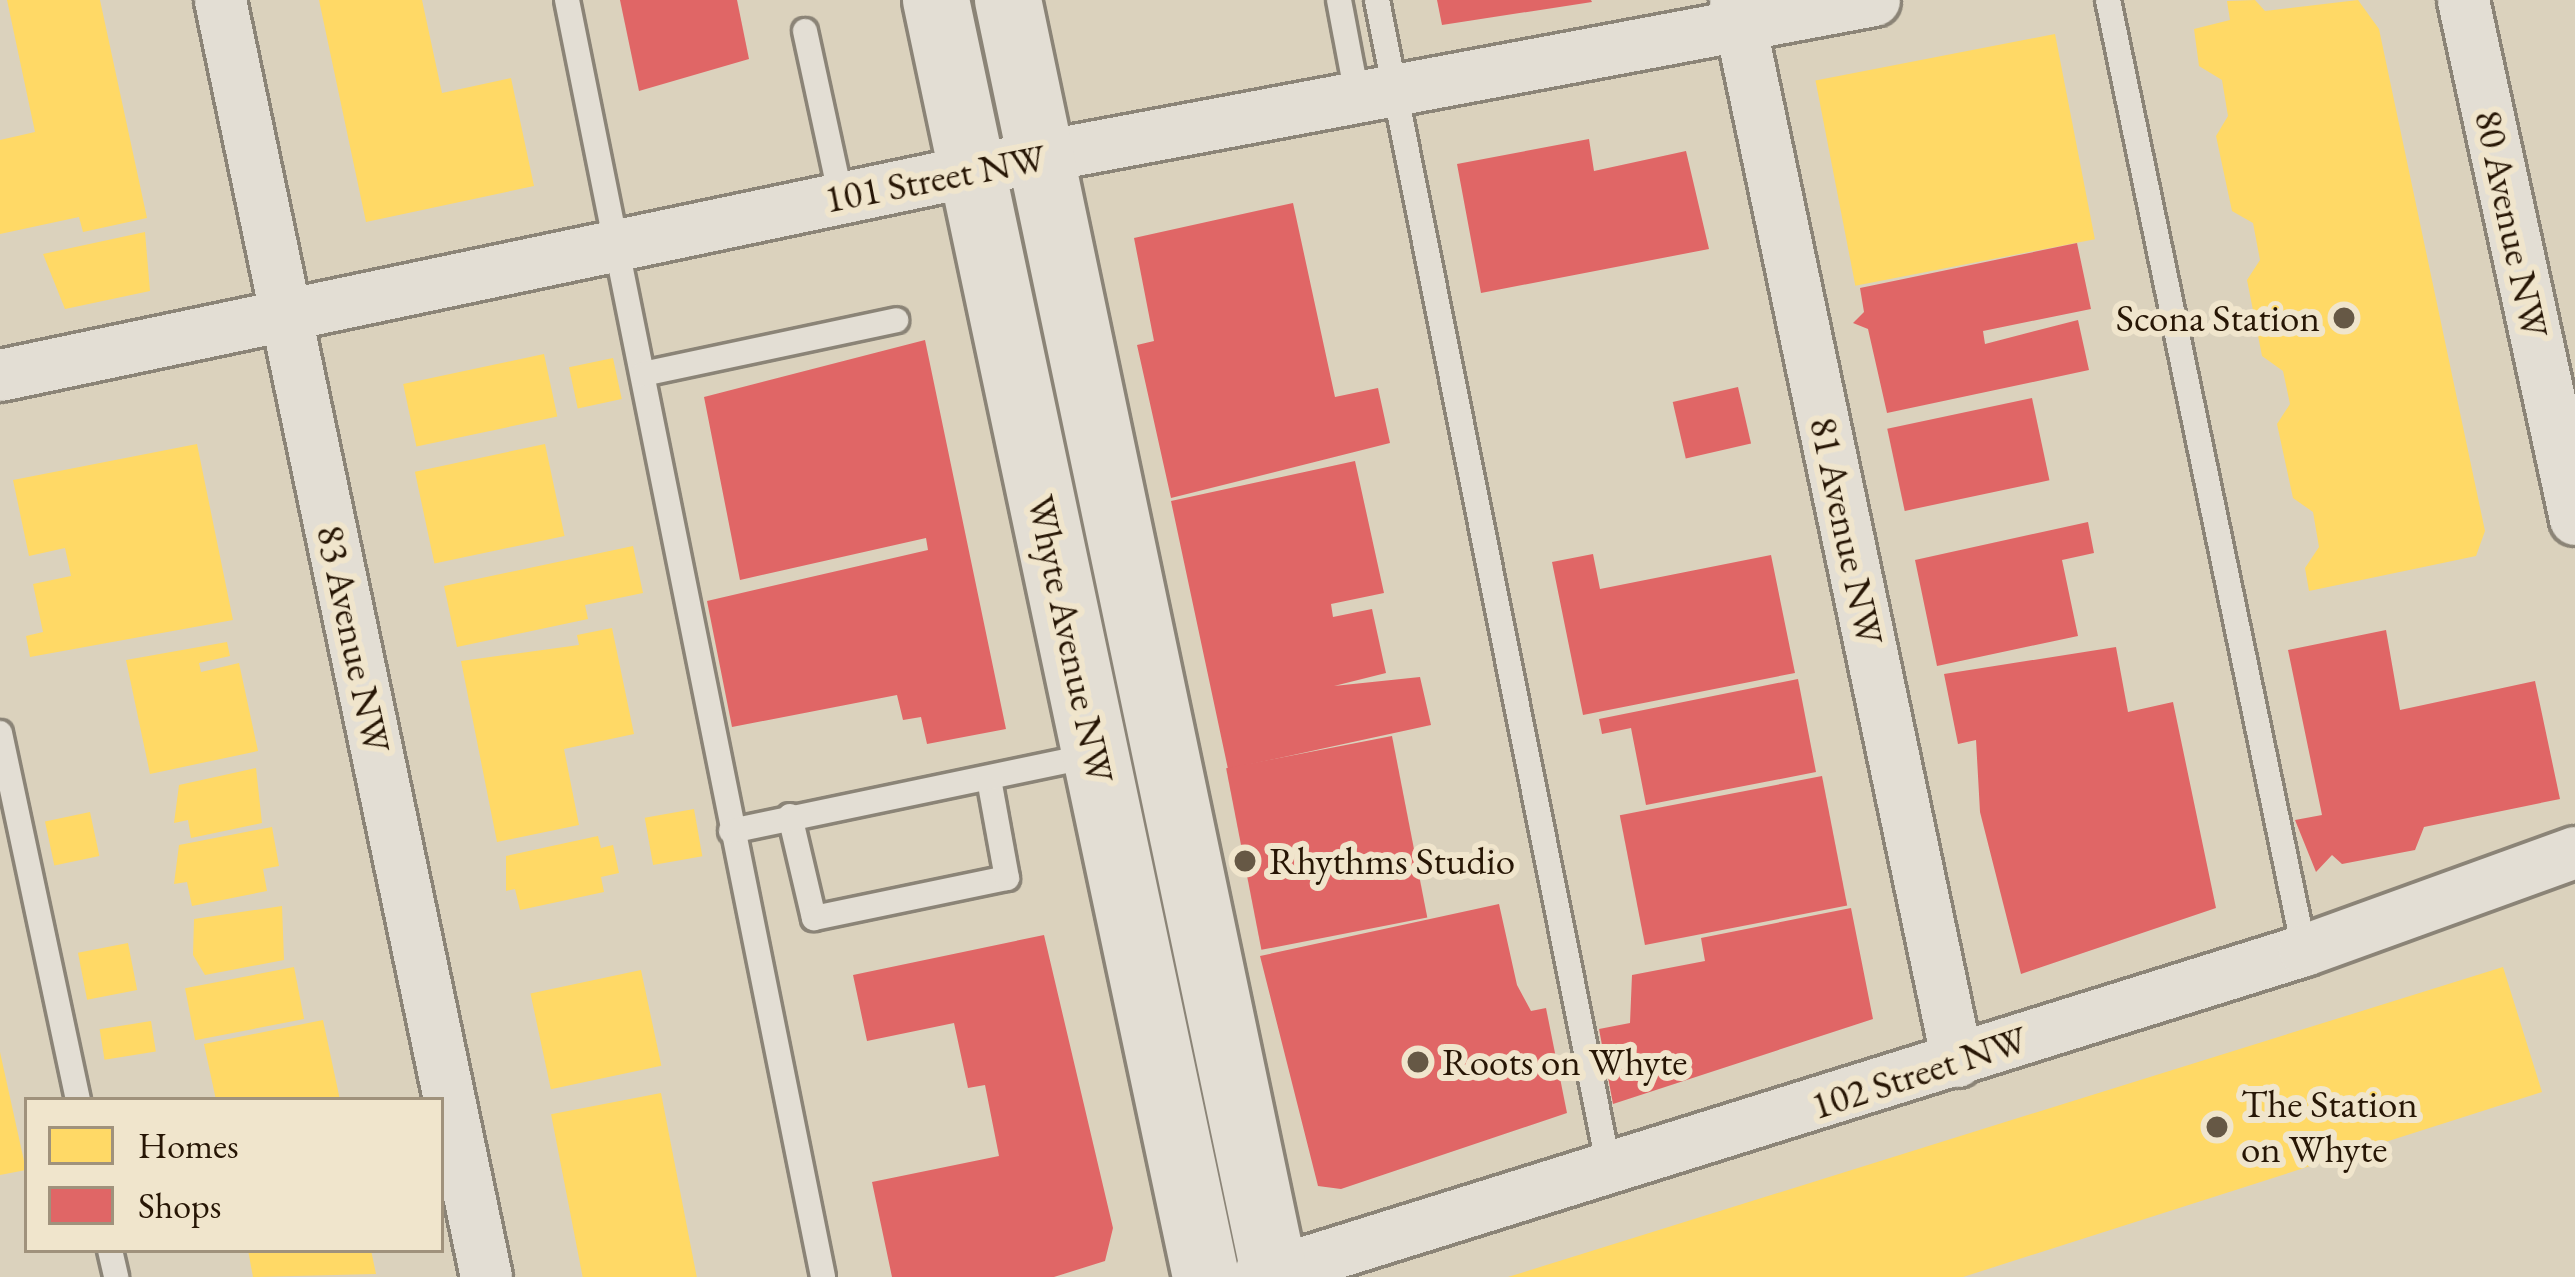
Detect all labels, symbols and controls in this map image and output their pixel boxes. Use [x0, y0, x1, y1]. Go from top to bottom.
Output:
street label: 80 Avenue NW [2464, 106, 2558, 342]
street label: 101 Street NW [821, 135, 1049, 223]
place label: Scona Station [2116, 295, 2320, 341]
marker: Scona Station [2331, 305, 2357, 331]
street label: 81 Avenue NW [1799, 413, 1893, 649]
street label: Whyte Avenue NW [1017, 491, 1123, 787]
street label: 83 Avenue NW [306, 521, 400, 757]
place label: Rhythms Studio [1269, 838, 1515, 884]
marker: Rhythms Studio [1232, 848, 1258, 874]
street label: 102 Street NW [1805, 1016, 2033, 1130]
place label: Roots on Whyte [1442, 1039, 1688, 1085]
marker: Roots on Whyte [1405, 1049, 1431, 1075]
place label: The Station on Whyte [2241, 1082, 2418, 1173]
legend [24, 1097, 444, 1253]
marker: The Station on Whyte [2204, 1114, 2230, 1140]
text: Homes [138, 1122, 239, 1169]
text: Shops [138, 1182, 221, 1229]

